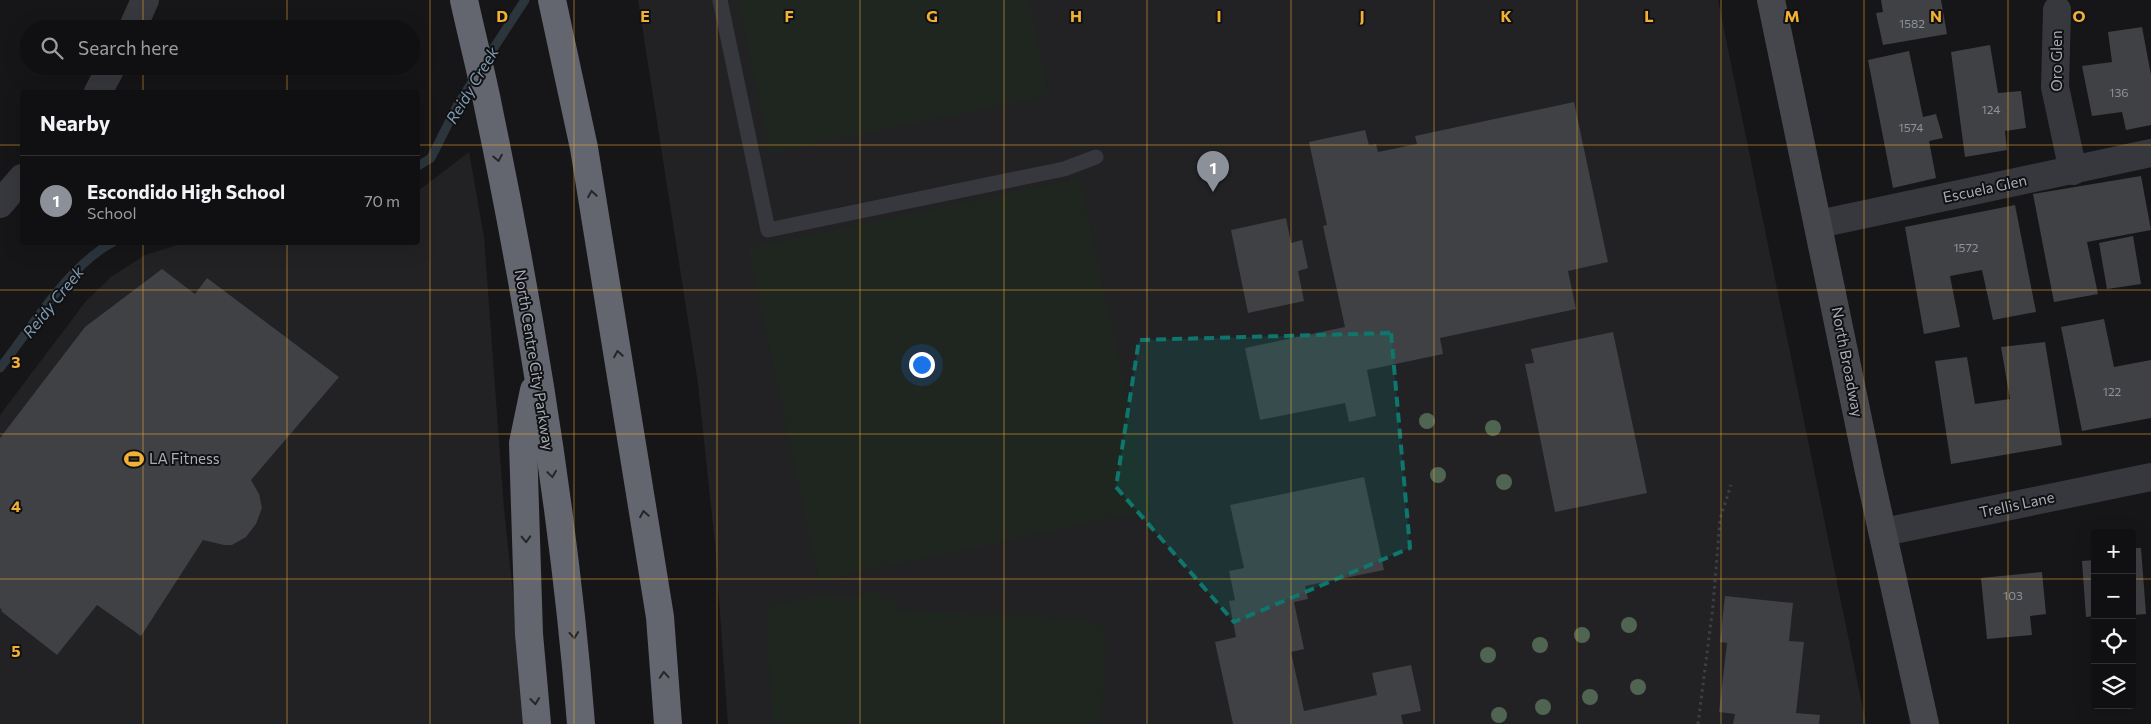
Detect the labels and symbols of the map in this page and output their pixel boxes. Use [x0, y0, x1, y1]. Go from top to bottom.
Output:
text: D [496, 6, 508, 25]
text: E [640, 6, 650, 25]
text: F [784, 6, 794, 25]
text: G [926, 6, 938, 25]
text: H [1070, 6, 1082, 25]
text: I [1216, 6, 1222, 25]
text: J [1359, 6, 1365, 25]
text: K [1500, 6, 1512, 25]
text: L [1644, 6, 1654, 25]
text: M [1784, 6, 1800, 25]
text: N [1930, 6, 1942, 25]
text: O [2072, 6, 2086, 25]
house number: 1582 [1899, 16, 1925, 30]
street label: Oro Glen [2047, 30, 2065, 92]
water label: Reidy Creek [441, 43, 502, 126]
house number: 136 [2109, 85, 2129, 99]
house number: 124 [1982, 102, 2000, 116]
house number: 1574 [1899, 120, 1923, 134]
pin: 1 [1197, 151, 1229, 192]
one-way arrow [493, 154, 503, 163]
street label: Escuela Glen [1941, 170, 2028, 206]
one-way arrow [587, 189, 597, 198]
house number: 1572 [1953, 240, 1979, 254]
water label: Reidy Creek [18, 262, 87, 341]
street label: North Centre City Parkway [512, 268, 558, 452]
street label: North Broadway [1828, 305, 1868, 419]
one-way arrow [613, 350, 623, 358]
text: 3 [11, 352, 21, 371]
your location [909, 352, 935, 378]
house number: 122 [2103, 384, 2122, 398]
sports icon: LA Fitness [123, 448, 145, 470]
place label: LA Fitness [149, 449, 220, 467]
one-way arrow [546, 470, 557, 478]
street label: Trellis Lane [1978, 487, 2056, 521]
text: 4 [11, 496, 21, 515]
one-way arrow [639, 510, 649, 519]
one-way arrow [521, 536, 531, 543]
house number: 103 [2003, 588, 2023, 602]
one-way arrow [568, 631, 579, 639]
text: 5 [11, 641, 21, 660]
one-way arrow [659, 671, 670, 679]
one-way arrow [529, 697, 540, 705]

